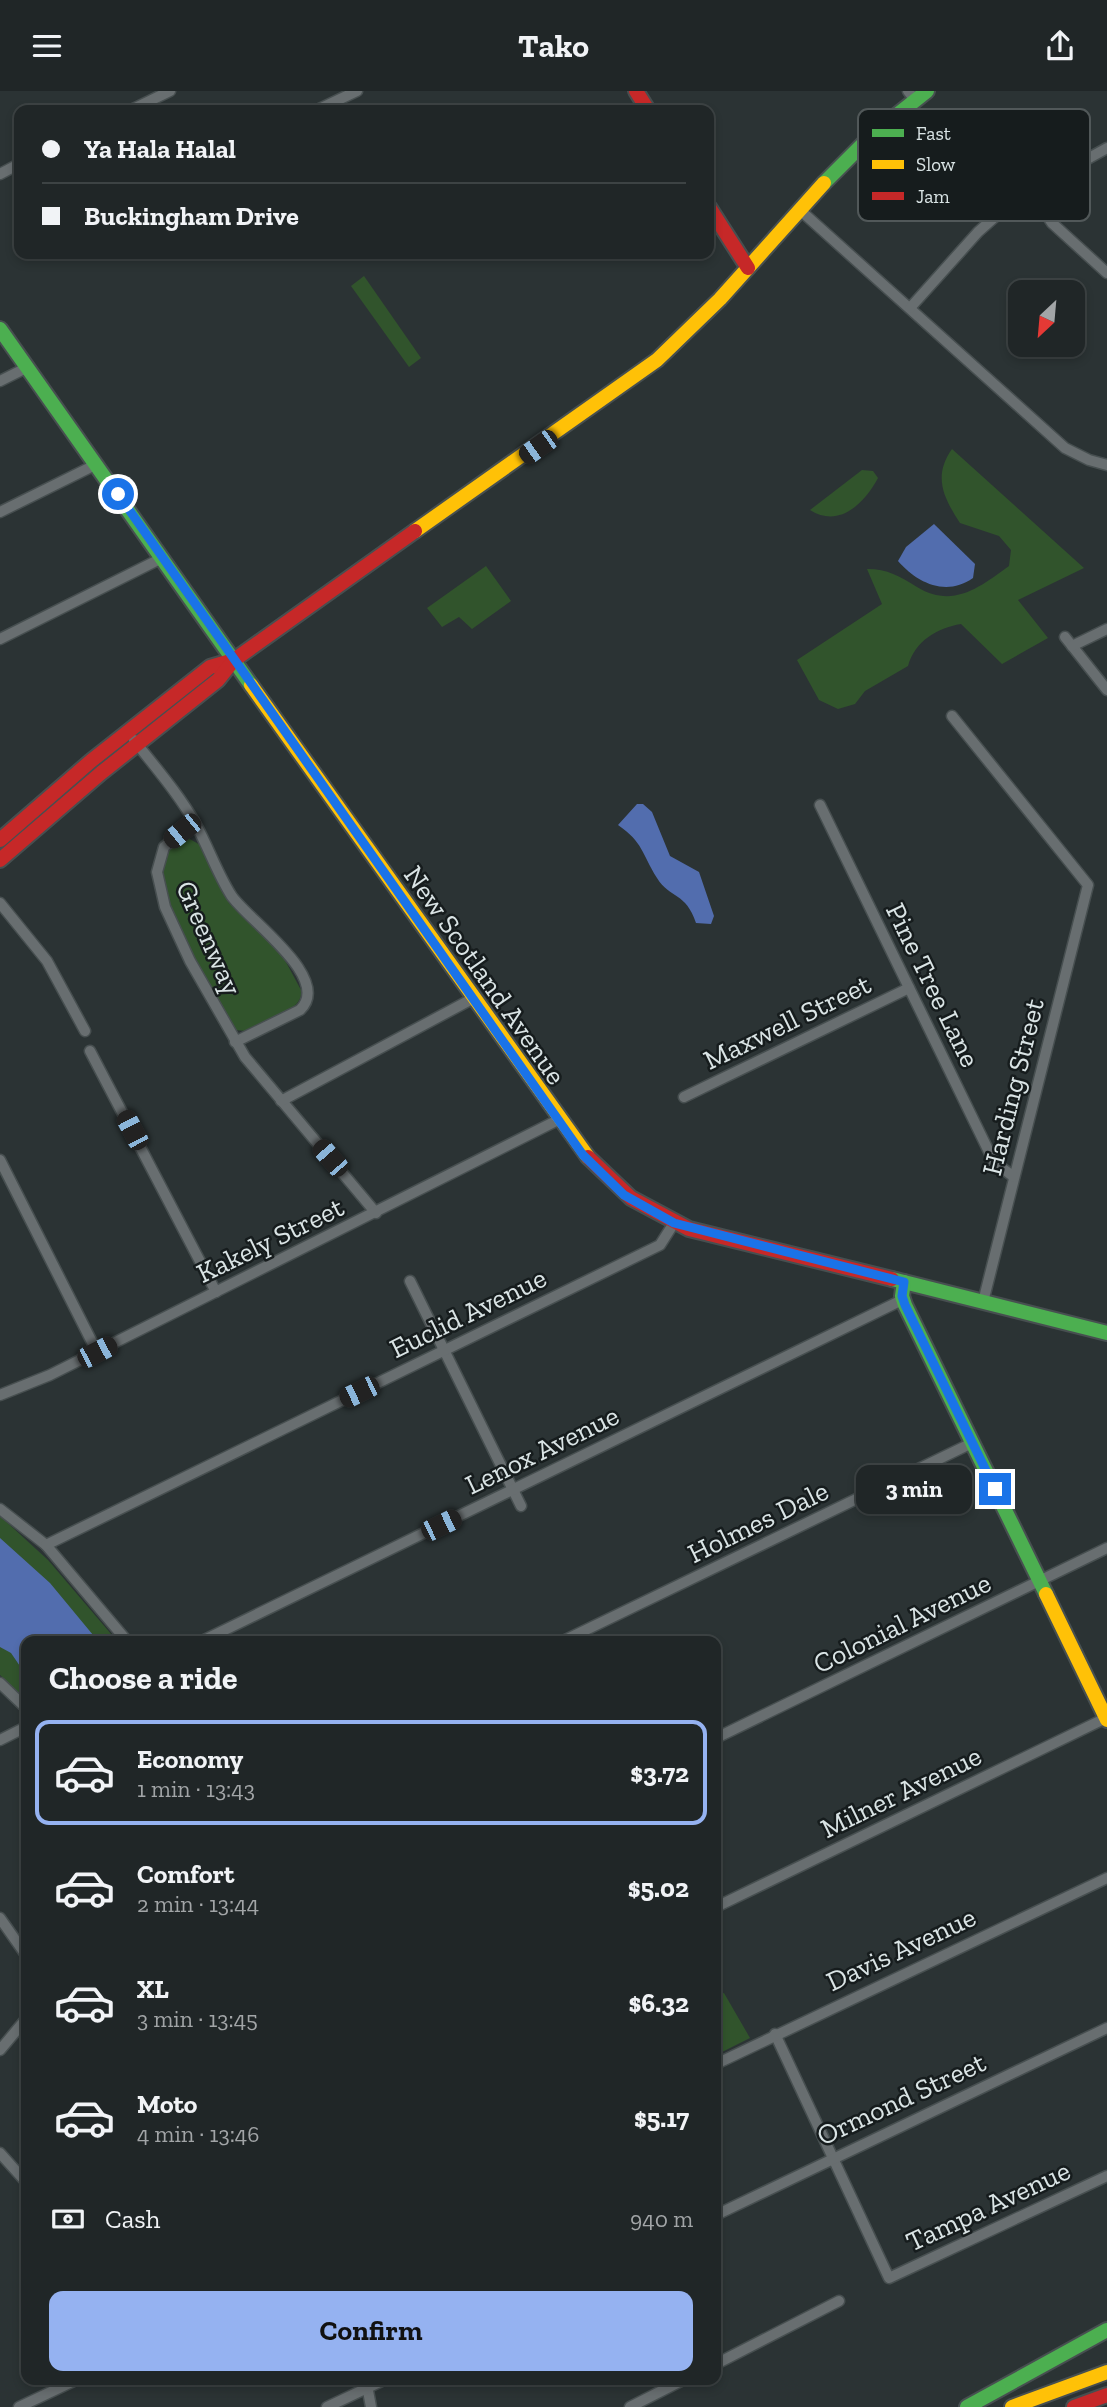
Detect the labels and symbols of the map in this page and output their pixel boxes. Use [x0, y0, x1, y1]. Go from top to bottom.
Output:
legend [858, 109, 1090, 221]
text: Fast [916, 122, 951, 145]
text: Slow [916, 153, 956, 176]
text: Jam [916, 185, 950, 208]
north arrow [1008, 280, 1085, 357]
car [515, 426, 562, 468]
route start [102, 478, 134, 510]
car [160, 810, 205, 852]
street label: New Scotland Avenue [397, 859, 573, 1091]
street label: Greenway [169, 876, 249, 1001]
street label: Pine Tree Lane [879, 898, 987, 1072]
street label: Maxwell Street [698, 967, 876, 1077]
street label: Harding Street [975, 995, 1051, 1179]
car [113, 1107, 152, 1153]
car [309, 1135, 352, 1181]
street label: Kakely Street [191, 1190, 350, 1290]
street label: Euclid Avenue [384, 1261, 552, 1365]
car [74, 1333, 121, 1371]
car [336, 1373, 383, 1411]
street label: Lenox Avenue [460, 1399, 624, 1501]
callout: 3 min [855, 1465, 970, 1513]
route end [979, 1473, 1011, 1505]
street label: Holmes Dale [682, 1474, 834, 1570]
car [418, 1506, 465, 1544]
street label: Colonial Avenue [808, 1566, 996, 1680]
street label: Milner Avenue [815, 1739, 987, 1845]
street label: Davis Avenue [821, 1900, 981, 1998]
street label: Ormond Street [811, 2045, 991, 2152]
street label: Tampa Avenue [901, 2154, 1075, 2258]

